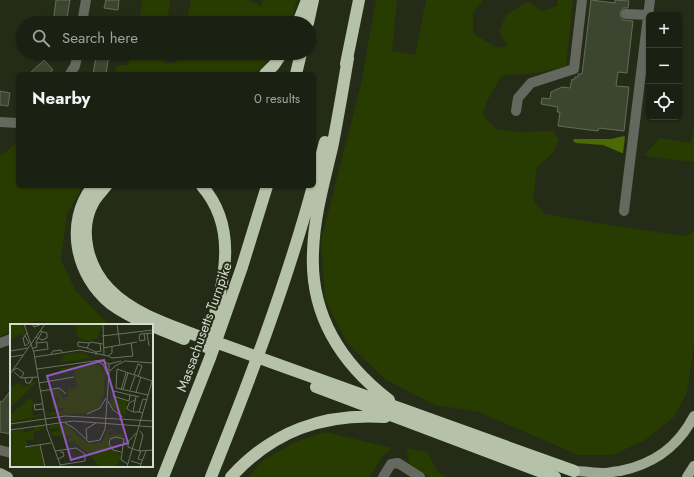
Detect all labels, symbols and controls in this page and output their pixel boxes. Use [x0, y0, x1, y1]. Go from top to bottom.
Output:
map controls [646, 12, 682, 120]
button: + [646, 12, 682, 48]
search box [16, 16, 316, 60]
icon: search [30, 27, 52, 49]
text: Search here [62, 27, 138, 49]
button: − [646, 48, 682, 84]
button: locate [646, 84, 682, 120]
text: Nearby [32, 86, 90, 110]
text: 0 results [254, 89, 300, 108]
street label: Massachusetts Turnpike [171, 259, 237, 395]
inset map [10, 324, 153, 467]

